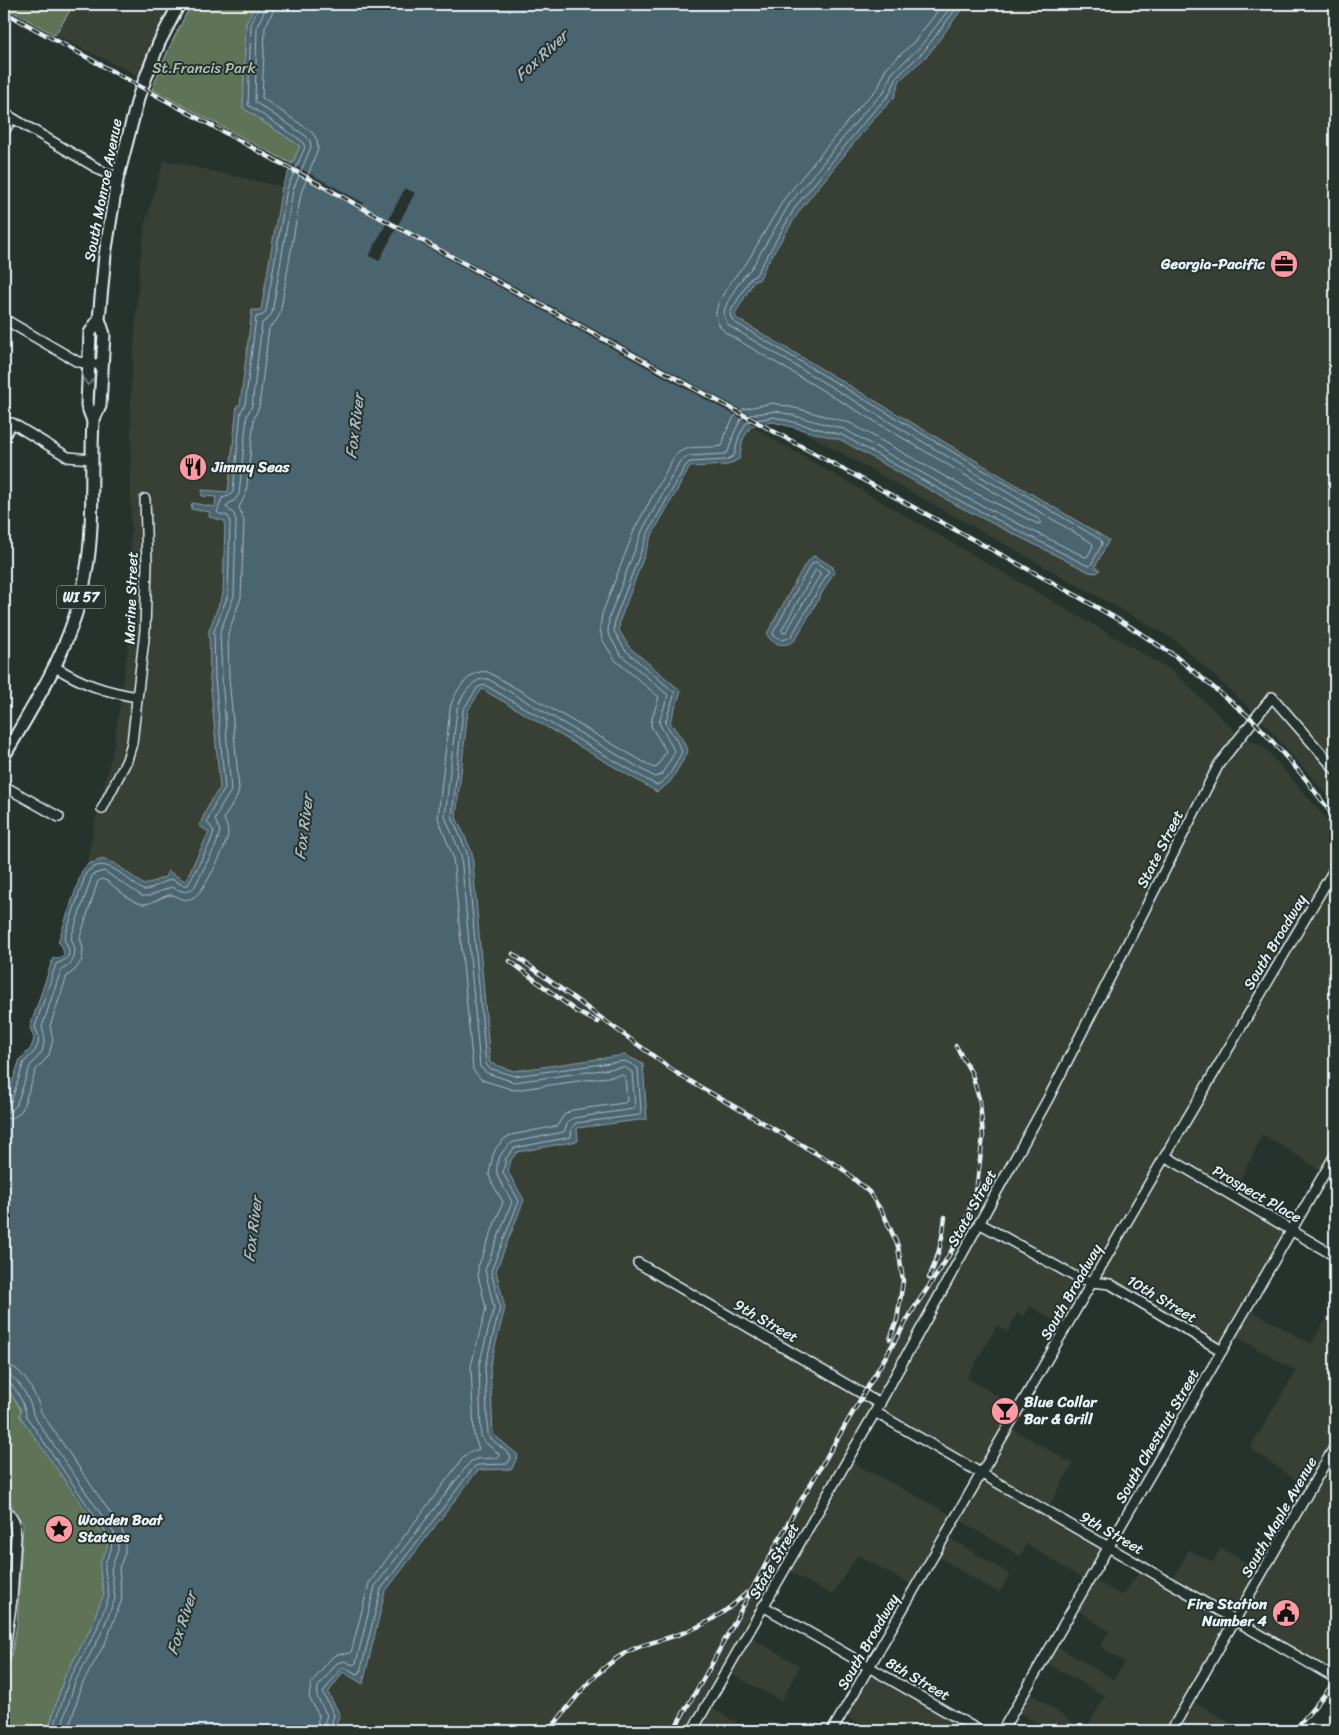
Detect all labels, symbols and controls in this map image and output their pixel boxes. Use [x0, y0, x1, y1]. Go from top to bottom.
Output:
water label: Fox River [508, 21, 577, 88]
park label: St.Francis Park [152, 55, 257, 81]
street label: South Monroe Avenue [76, 116, 130, 264]
office icon: Georgia-Pacific [1269, 249, 1299, 279]
place label: Georgia-Pacific [1160, 251, 1266, 277]
one-way arrow [82, 379, 93, 387]
water label: Fox River [336, 390, 373, 460]
restaurant icon: Jimmy Seas [178, 452, 208, 482]
place label: Jimmy Seas [211, 454, 290, 480]
street label: Marine Street [116, 551, 146, 645]
road number: WI 57 [57, 586, 105, 608]
water label: Fox River [285, 791, 322, 861]
street label: State Street [1129, 805, 1191, 893]
street label: South Broadway [1236, 889, 1314, 995]
street label: Prospect Place [1207, 1158, 1307, 1230]
street label: State Street [940, 1164, 1004, 1251]
water label: Fox River [234, 1193, 271, 1263]
street label: South Broadway [1033, 1239, 1109, 1345]
street label: 10th Street [1122, 1268, 1202, 1330]
street label: 9th Street [729, 1292, 804, 1350]
street label: South Chestnut Street [1108, 1363, 1206, 1508]
place label: Blue Collar Bar & Grill [1024, 1389, 1098, 1432]
bar icon: Blue Collar Bar & Grill [990, 1396, 1020, 1426]
street label: South Maple Avenue [1234, 1451, 1324, 1582]
street label: 9th Street [1075, 1504, 1150, 1562]
place label: Wooden Boat Statues [77, 1507, 164, 1550]
place icon: Wooden Boat Statues [44, 1514, 74, 1544]
street label: State Street [742, 1517, 807, 1604]
water label: Fox River [158, 1585, 206, 1659]
street label: South Broadway [830, 1589, 906, 1695]
place label: Fire Station Number 4 [1187, 1591, 1268, 1634]
public building icon: Fire Station Number 4 [1271, 1598, 1301, 1628]
street label: 8th Street [881, 1650, 956, 1708]

